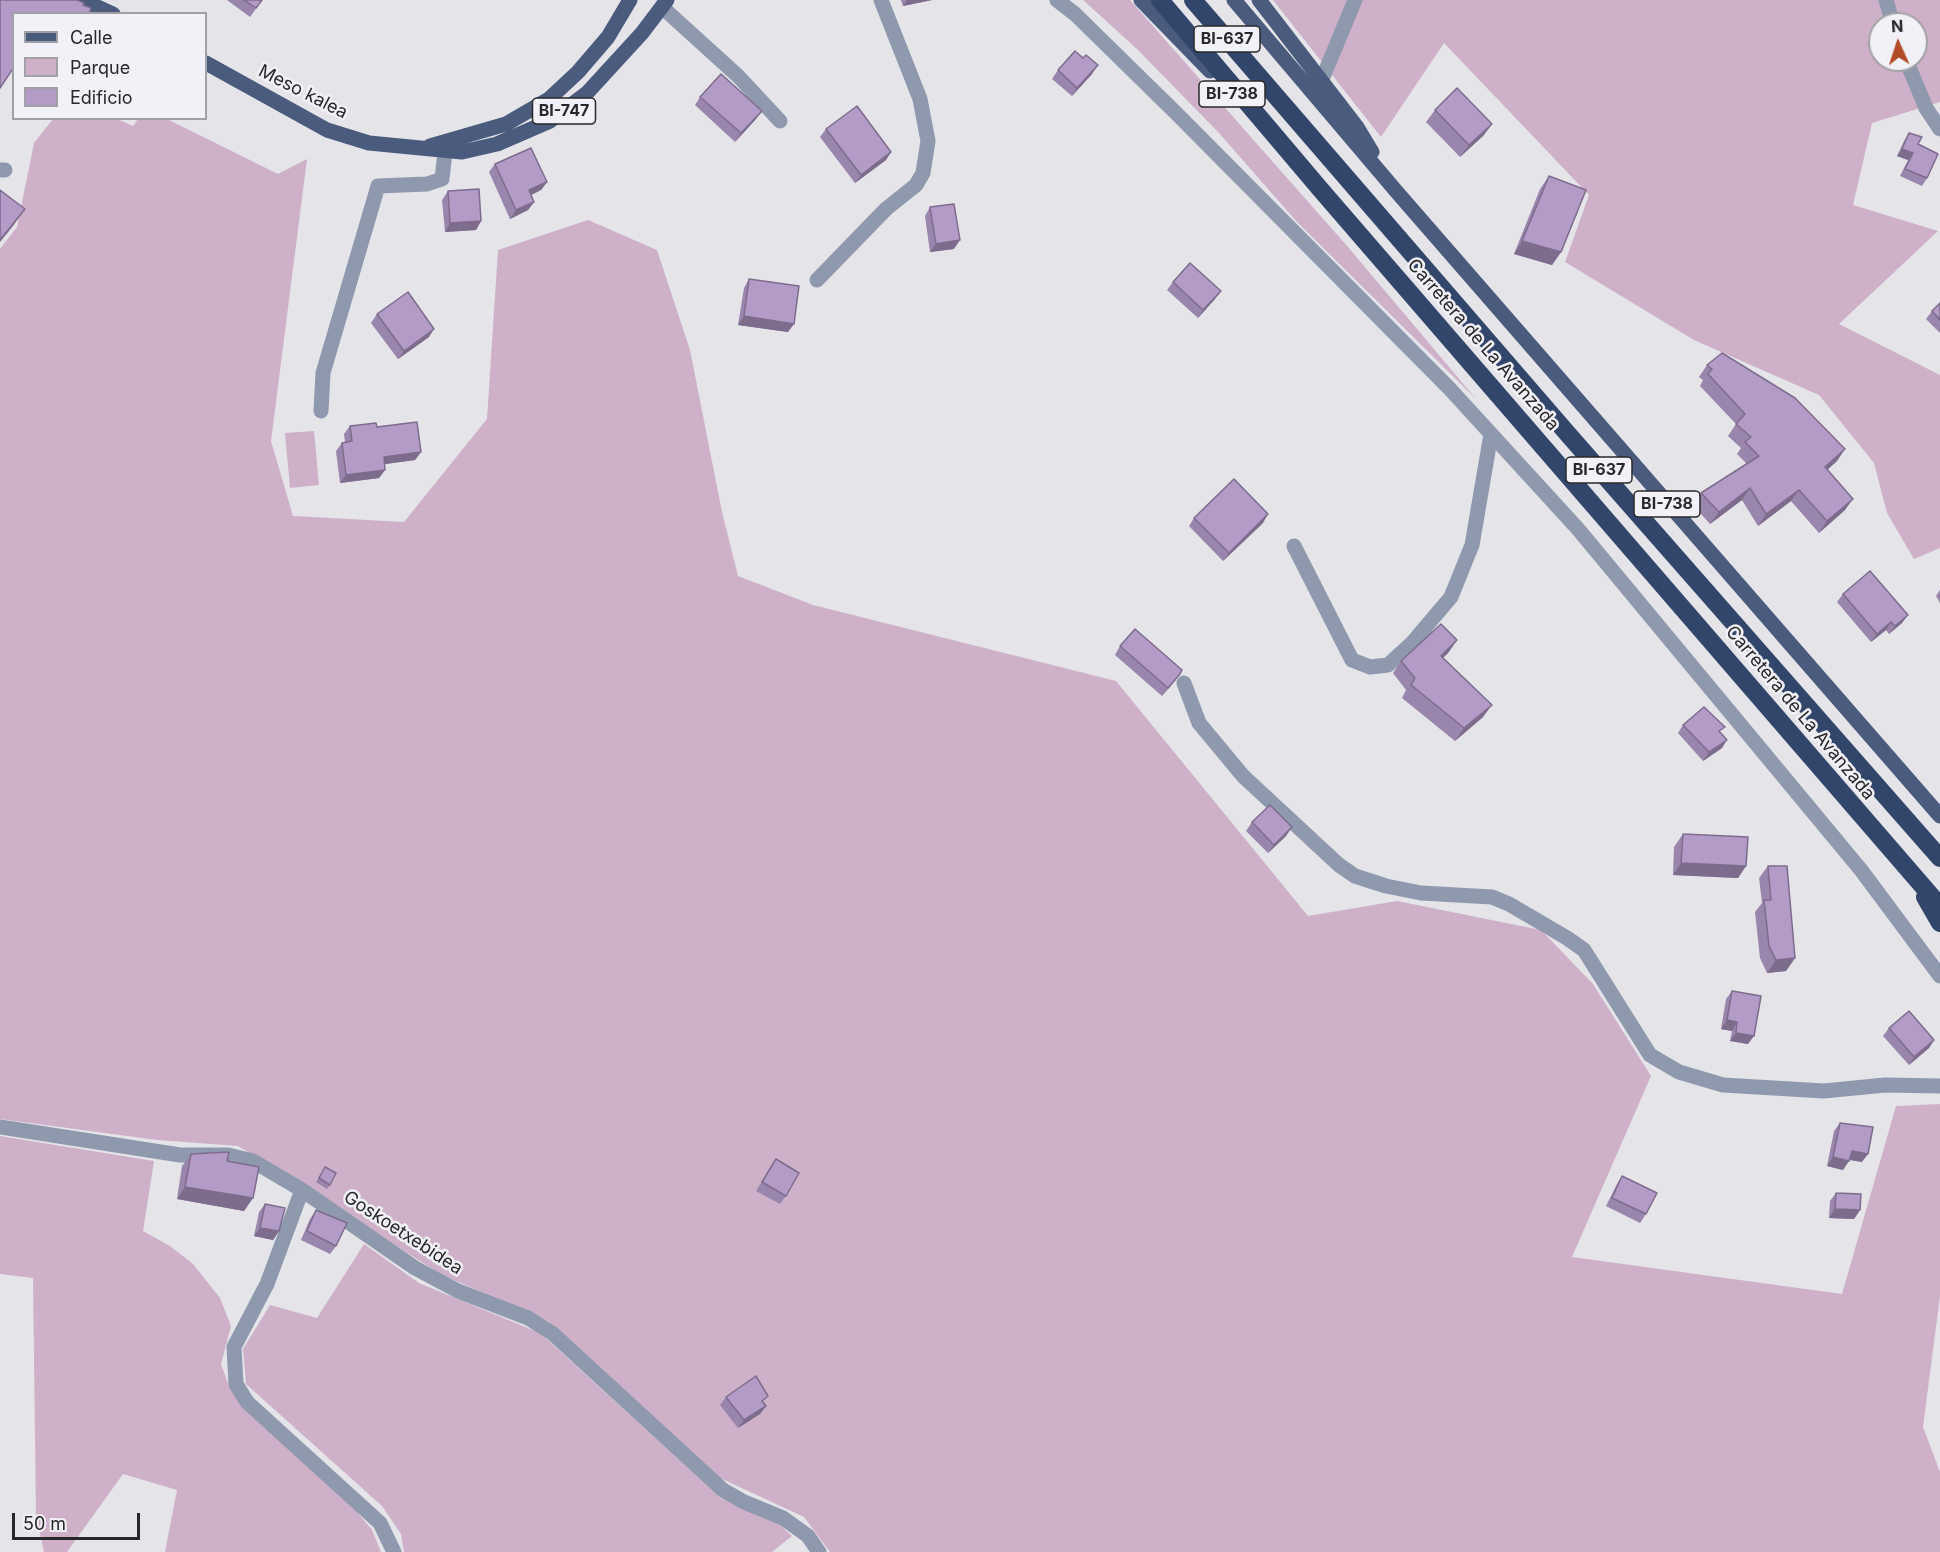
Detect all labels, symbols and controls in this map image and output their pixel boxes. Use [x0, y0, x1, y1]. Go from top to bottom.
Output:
legend [12, 12, 207, 120]
north arrow [1868, 12, 1928, 72]
text: N [1891, 16, 1904, 36]
road number: BI-637 [1194, 26, 1260, 52]
text: Calle [70, 27, 112, 48]
text: Parque [70, 57, 130, 78]
street label: Meso kalea [255, 60, 351, 124]
road number: BI-738 [1199, 81, 1265, 107]
text: Edificio [70, 87, 133, 108]
road number: BI-747 [532, 98, 596, 124]
street label: Carretera de La Avanzada [1403, 255, 1563, 435]
road number: BI-637 [1566, 457, 1632, 483]
road number: BI-738 [1634, 491, 1700, 517]
street label: Carretera de La Avanzada [1721, 622, 1879, 804]
street label: Goskoetxebidea [339, 1187, 467, 1279]
scale bar [15, 1501, 142, 1539]
text: 50 m [23, 1513, 66, 1534]

